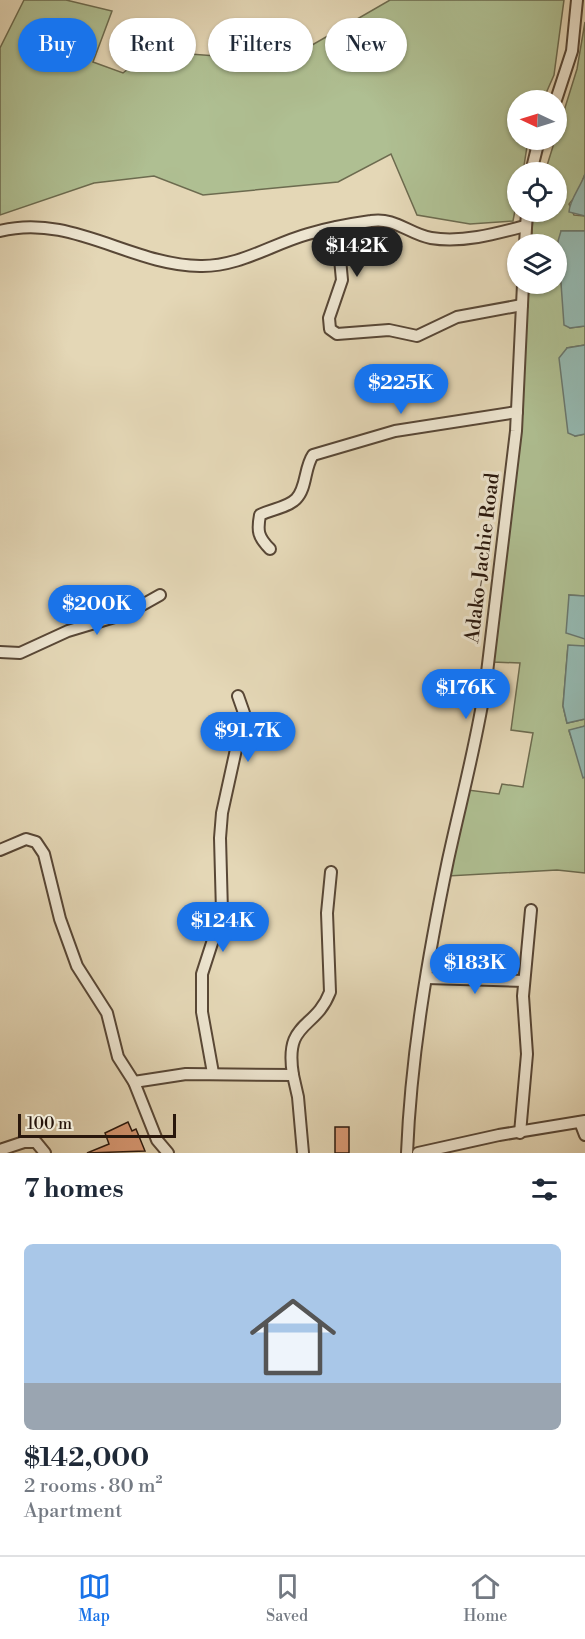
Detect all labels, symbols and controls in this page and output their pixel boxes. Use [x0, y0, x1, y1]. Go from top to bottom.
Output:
chip: Buy [18, 18, 97, 72]
chip: Rent [109, 18, 196, 72]
chip: Filters [208, 18, 313, 72]
chip: New [325, 18, 407, 72]
north arrow [507, 90, 567, 150]
map controls [507, 90, 567, 294]
button: locate [507, 162, 567, 222]
pin: $142K [315, 227, 399, 278]
text: $142K [326, 234, 388, 259]
button: layers [507, 234, 567, 294]
pin: $225K [359, 364, 443, 415]
text: $225K [368, 371, 434, 396]
street label: Adako-Jachie Road [460, 471, 506, 646]
pin: $200K [55, 585, 139, 636]
text: $200K [62, 592, 132, 617]
pin: $176K [424, 669, 508, 720]
text: $176K [436, 676, 496, 701]
pin: $91.7K [199, 712, 297, 763]
text: $91.7K [214, 719, 282, 744]
pin: $124K [181, 902, 265, 953]
text: $124K [191, 909, 255, 934]
pin: $183K [433, 944, 517, 995]
text: $183K [444, 951, 506, 976]
scale bar [18, 1111, 176, 1138]
text: 100 m [27, 1114, 72, 1134]
text: 7 homes [24, 1173, 124, 1205]
icon: filters [528, 1173, 561, 1206]
icon: home [239, 1283, 347, 1391]
text: $142,000 [24, 1442, 149, 1474]
text: 2 rooms · 80 m² [24, 1474, 162, 1499]
text: Apartment [24, 1499, 122, 1524]
tab: Map [78, 1570, 111, 1626]
tab: Saved [266, 1570, 308, 1626]
tab: Home [463, 1570, 507, 1626]

